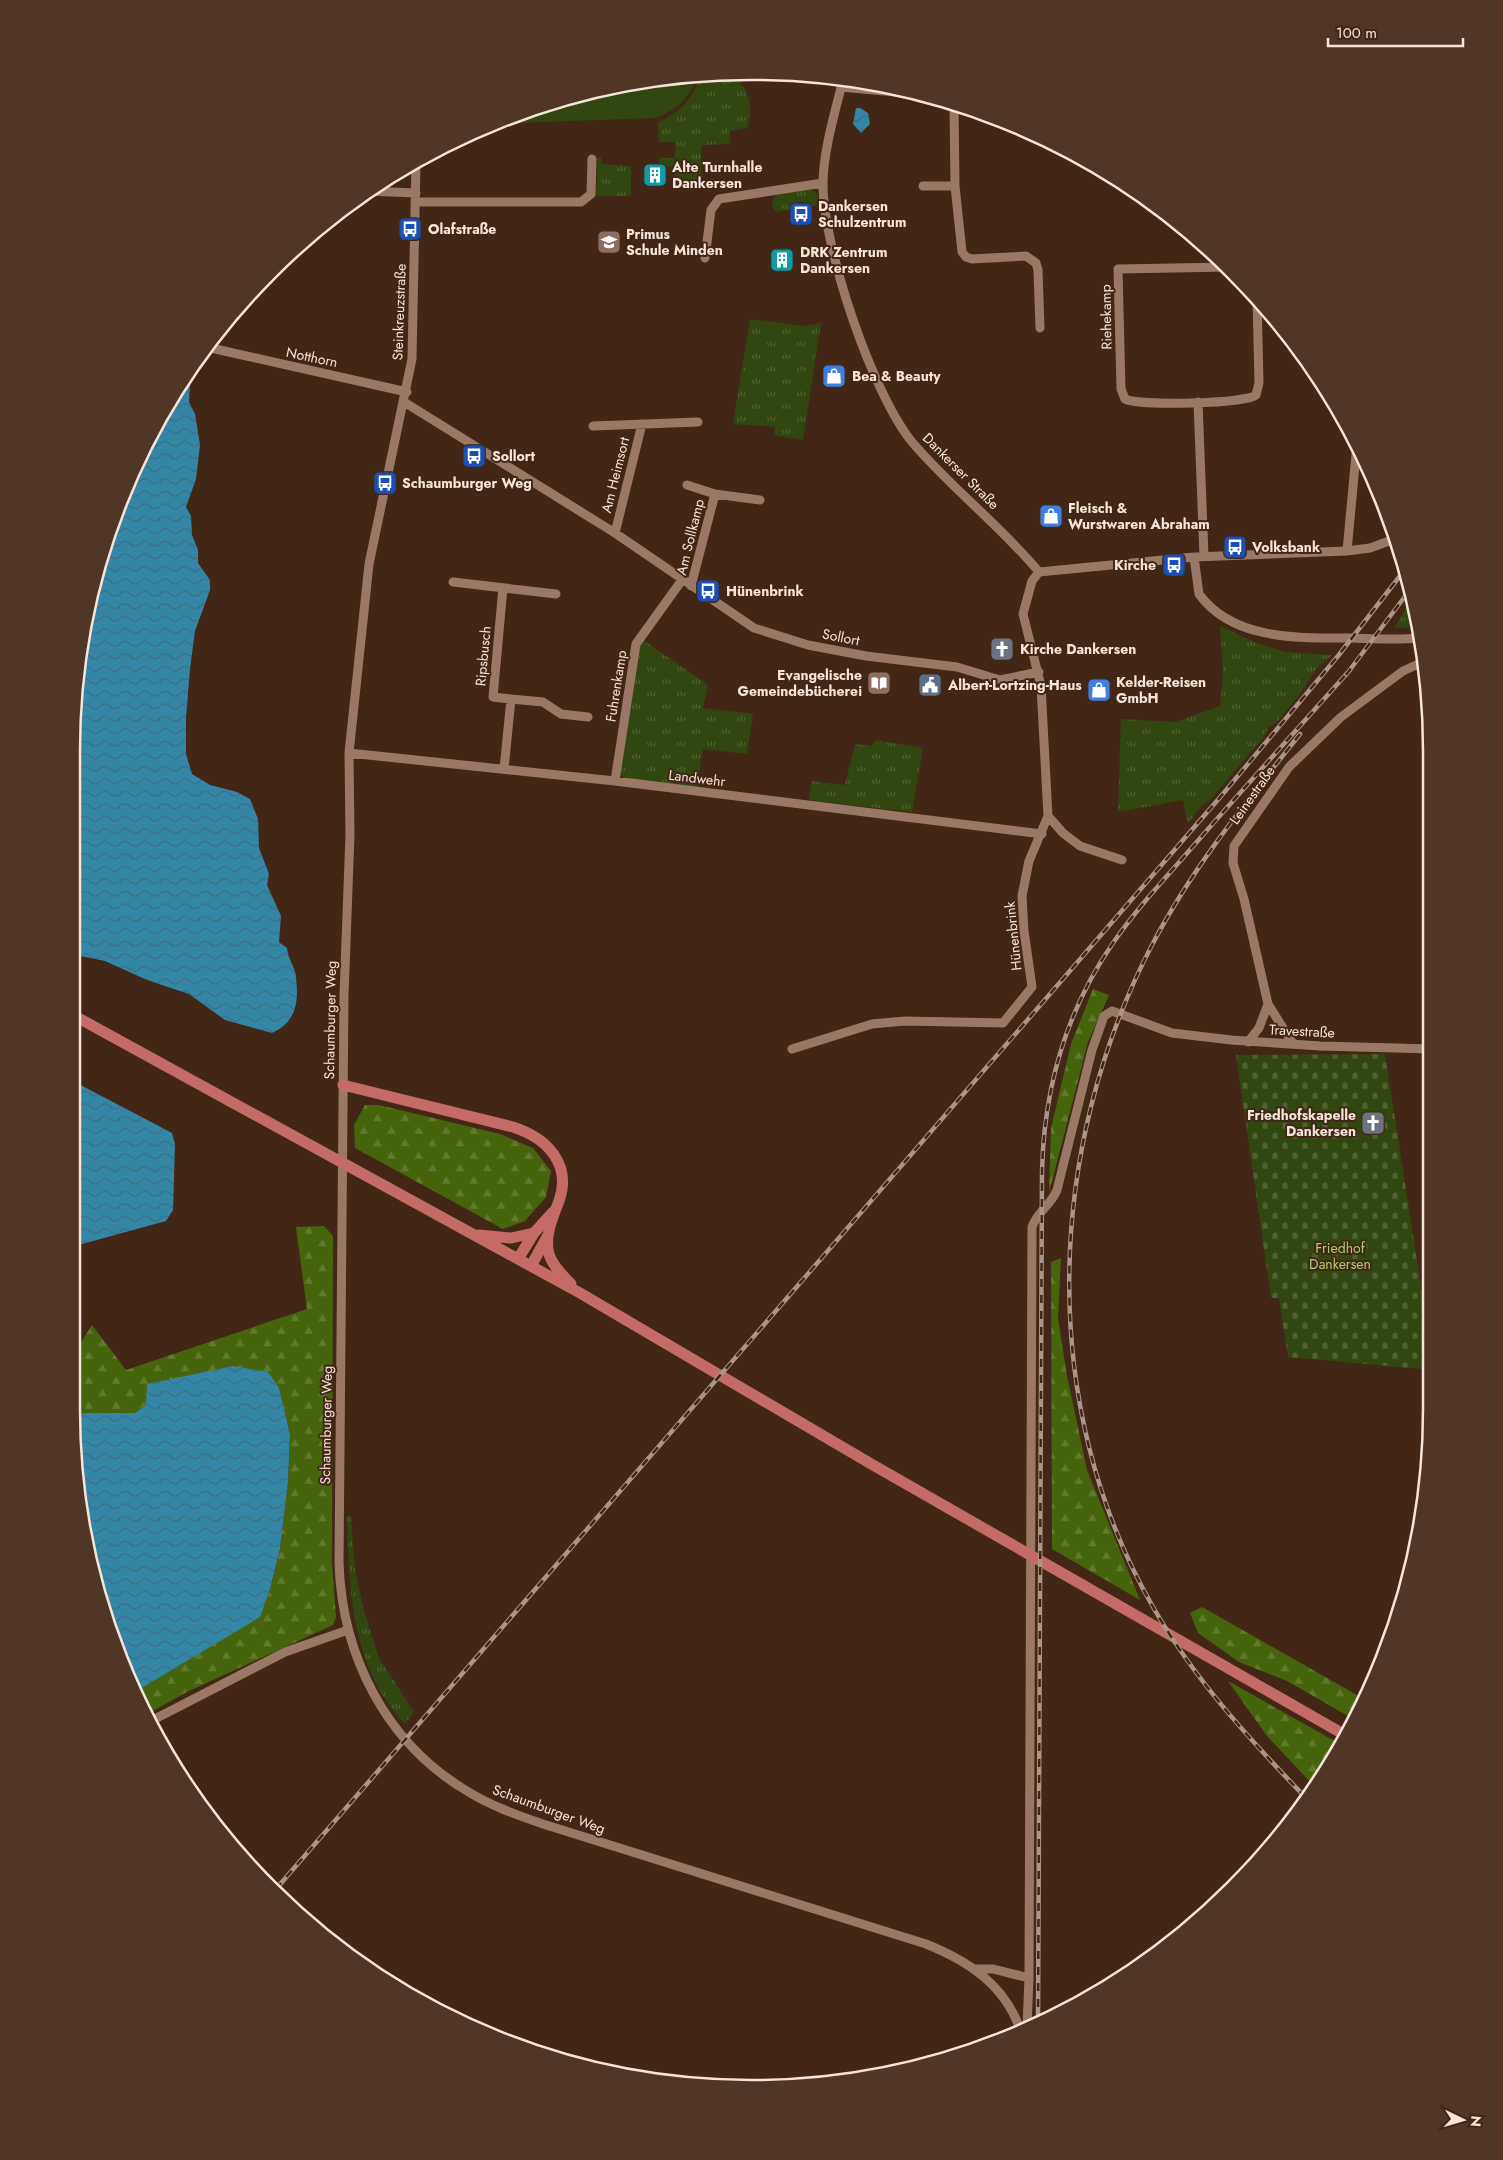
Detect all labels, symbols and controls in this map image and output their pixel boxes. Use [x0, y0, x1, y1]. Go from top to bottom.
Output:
scale bar [1328, 15, 1463, 47]
text: 100 m [1336, 22, 1377, 44]
place label: Alte Turnhalle Dankersen [671, 157, 762, 193]
building icon: Alte Turnhalle Dankersen [642, 162, 668, 188]
place label: Dankersen Schulzentrum [818, 196, 906, 232]
bus stop icon: Dankersen Schulzentrum [788, 201, 814, 227]
bus stop icon: Olafstraße [397, 216, 423, 242]
place label: Olafstraße [428, 219, 496, 239]
place label: Primus Schule Minden [626, 224, 723, 260]
school or university icon: Primus Schule Minden [596, 229, 622, 255]
place label: DRK Zentrum Dankersen [800, 242, 887, 278]
building icon: DRK Zentrum Dankersen [769, 247, 795, 273]
street label: Steinkreuzstraße [387, 263, 411, 361]
street label: Riehekamp [1095, 284, 1117, 350]
street label: Notthorn [284, 342, 340, 372]
shop icon: Bea & Beauty [821, 363, 847, 389]
place label: Bea & Beauty [852, 366, 941, 386]
street label: Dankerser Straße [918, 428, 1004, 514]
street label: Am Heimsort [596, 434, 634, 515]
bus stop icon: Sollort [461, 443, 487, 469]
place label: Sollort [492, 446, 536, 466]
bus stop icon: Schaumburger Weg [372, 470, 398, 496]
place label: Schaumburger Weg [402, 473, 532, 493]
street label: Am Sollkamp [671, 497, 709, 577]
place label: Fleisch & Wurstwaren Abraham [1068, 498, 1210, 534]
shop icon: Fleisch & Wurstwaren Abraham [1038, 503, 1064, 529]
bus stop icon: Volksbank [1222, 534, 1248, 560]
place label: Volksbank [1251, 537, 1320, 557]
bus stop icon: Kirche [1161, 552, 1187, 578]
place label: Kirche [1114, 555, 1156, 575]
bus stop icon: Hünenbrink [695, 578, 721, 604]
place label: Hünenbrink [726, 581, 804, 601]
street label: Sollort [821, 624, 862, 651]
street label: Ripsbusch [470, 625, 496, 687]
church icon: Kirche Dankersen [989, 636, 1015, 662]
place label: Kirche Dankersen [1020, 639, 1136, 659]
street label: Fuhrenkamp [600, 649, 632, 723]
place label: Evangelische Gemeindebücherei [737, 665, 862, 701]
library icon: Evangelische Gemeindebücherei [866, 670, 892, 696]
public building icon: Albert-Lortzing-Haus [917, 672, 943, 698]
place label: Kelder-Reisen GmbH [1116, 672, 1206, 708]
place label: Albert-Lortzing-Haus [947, 675, 1082, 695]
shop icon: Kelder-Reisen GmbH [1086, 677, 1112, 703]
street label: Leinestraße [1224, 762, 1280, 828]
street label: Landwehr [667, 765, 727, 791]
street label: Hünenbrink [999, 900, 1027, 971]
street label: Schaumburger Weg [319, 960, 341, 1080]
street label: Travestraße [1269, 1019, 1335, 1043]
place label: Friedhofskapelle Dankersen [1247, 1105, 1356, 1141]
church icon: Friedhofskapelle Dankersen [1360, 1110, 1386, 1136]
park label: Friedhof Dankersen [1309, 1238, 1371, 1274]
street label: Schaumburger Weg [315, 1365, 337, 1485]
street label: Schaumburger Weg [490, 1779, 608, 1839]
north arrow [1438, 2095, 1488, 2145]
text: N [1466, 2115, 1486, 2128]

